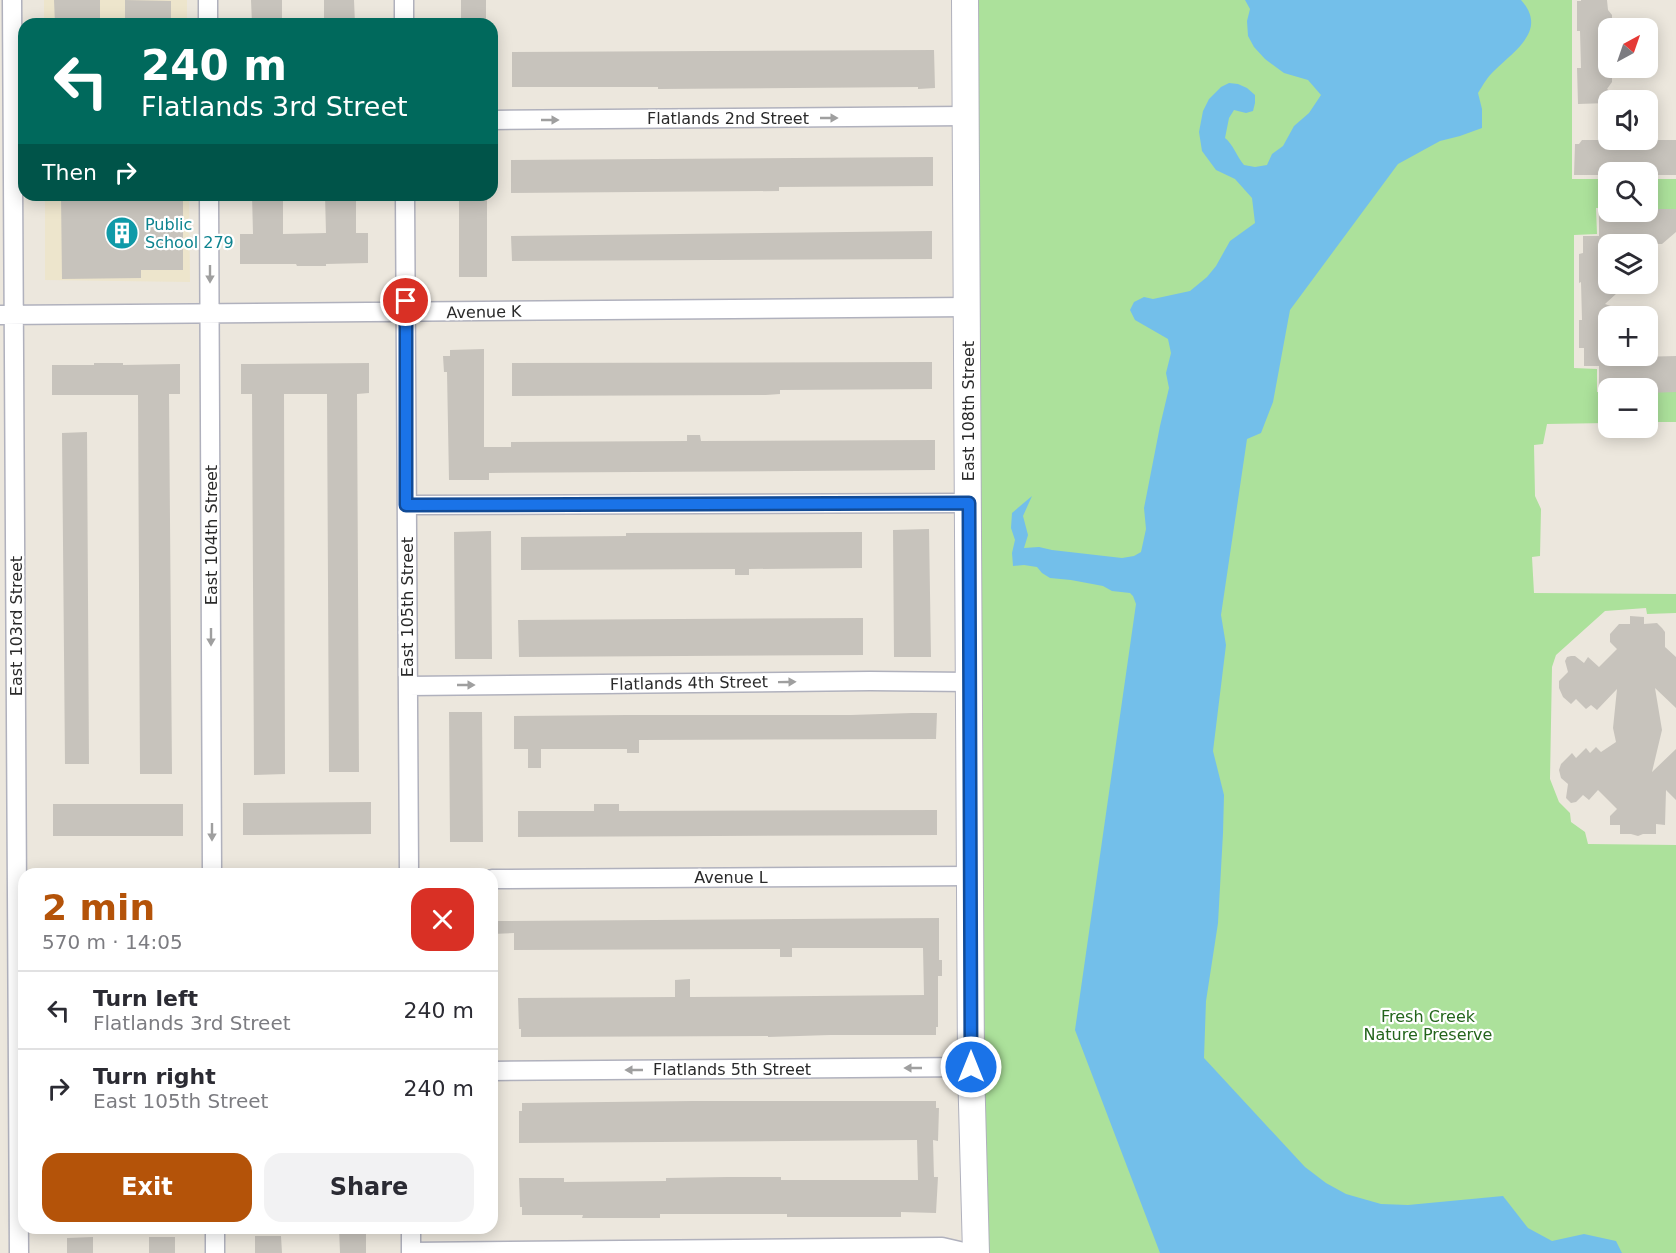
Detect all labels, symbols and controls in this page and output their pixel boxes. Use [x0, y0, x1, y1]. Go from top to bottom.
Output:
north arrow [1598, 18, 1658, 78]
map controls [1598, 18, 1658, 438]
text: 240 m [141, 41, 287, 90]
icon: left [42, 42, 120, 120]
button: sound [1598, 90, 1658, 150]
text: Flatlands 3rd Street [141, 91, 408, 122]
street label: Flatlands 2nd Street [647, 109, 809, 128]
one-way arrow [820, 113, 839, 123]
one-way arrow [541, 115, 560, 125]
icon: right [109, 156, 142, 189]
text: Then [42, 160, 97, 185]
button: search [1598, 162, 1658, 222]
building icon: Public School 279 [104, 215, 140, 251]
place label: Public School 279 [145, 215, 234, 252]
button: layers [1598, 234, 1658, 294]
one-way arrow [205, 265, 215, 284]
pin [380, 275, 431, 326]
icon: arrive [389, 284, 422, 317]
street label: Avenue K [446, 302, 522, 322]
button: + [1598, 306, 1658, 366]
street label: East 108th Street [959, 341, 978, 481]
button: − [1598, 378, 1658, 438]
street label: East 104th Street [202, 465, 221, 605]
street label: East 105th Street [398, 537, 417, 677]
street label: East 103rd Street [7, 556, 26, 696]
one-way arrow [206, 628, 216, 647]
street label: Flatlands 4th Street [610, 672, 768, 694]
one-way arrow [778, 677, 797, 686]
one-way arrow [457, 680, 476, 690]
one-way arrow [207, 823, 217, 842]
street label: Avenue L [694, 868, 768, 887]
text: 2 min [42, 887, 155, 928]
button: close [411, 888, 474, 951]
text: 570 m · 14:05 [42, 930, 183, 954]
text: Turn left [93, 986, 198, 1011]
icon: left [42, 994, 75, 1027]
text: 240 m [404, 998, 474, 1023]
park label: Fresh Creek Nature Preserve [1364, 1007, 1492, 1044]
text: Flatlands 3rd Street [93, 1011, 291, 1035]
position arrow [939, 1035, 1003, 1099]
street label: Flatlands 5th Street [653, 1060, 811, 1079]
one-way arrow [903, 1063, 922, 1072]
text: Turn right [93, 1064, 216, 1089]
one-way arrow [624, 1065, 643, 1075]
icon: right [42, 1072, 75, 1105]
text: 240 m [404, 1076, 474, 1101]
text: East 105th Street [93, 1089, 268, 1113]
button: Exit [42, 1153, 252, 1222]
button: Share [264, 1153, 474, 1222]

